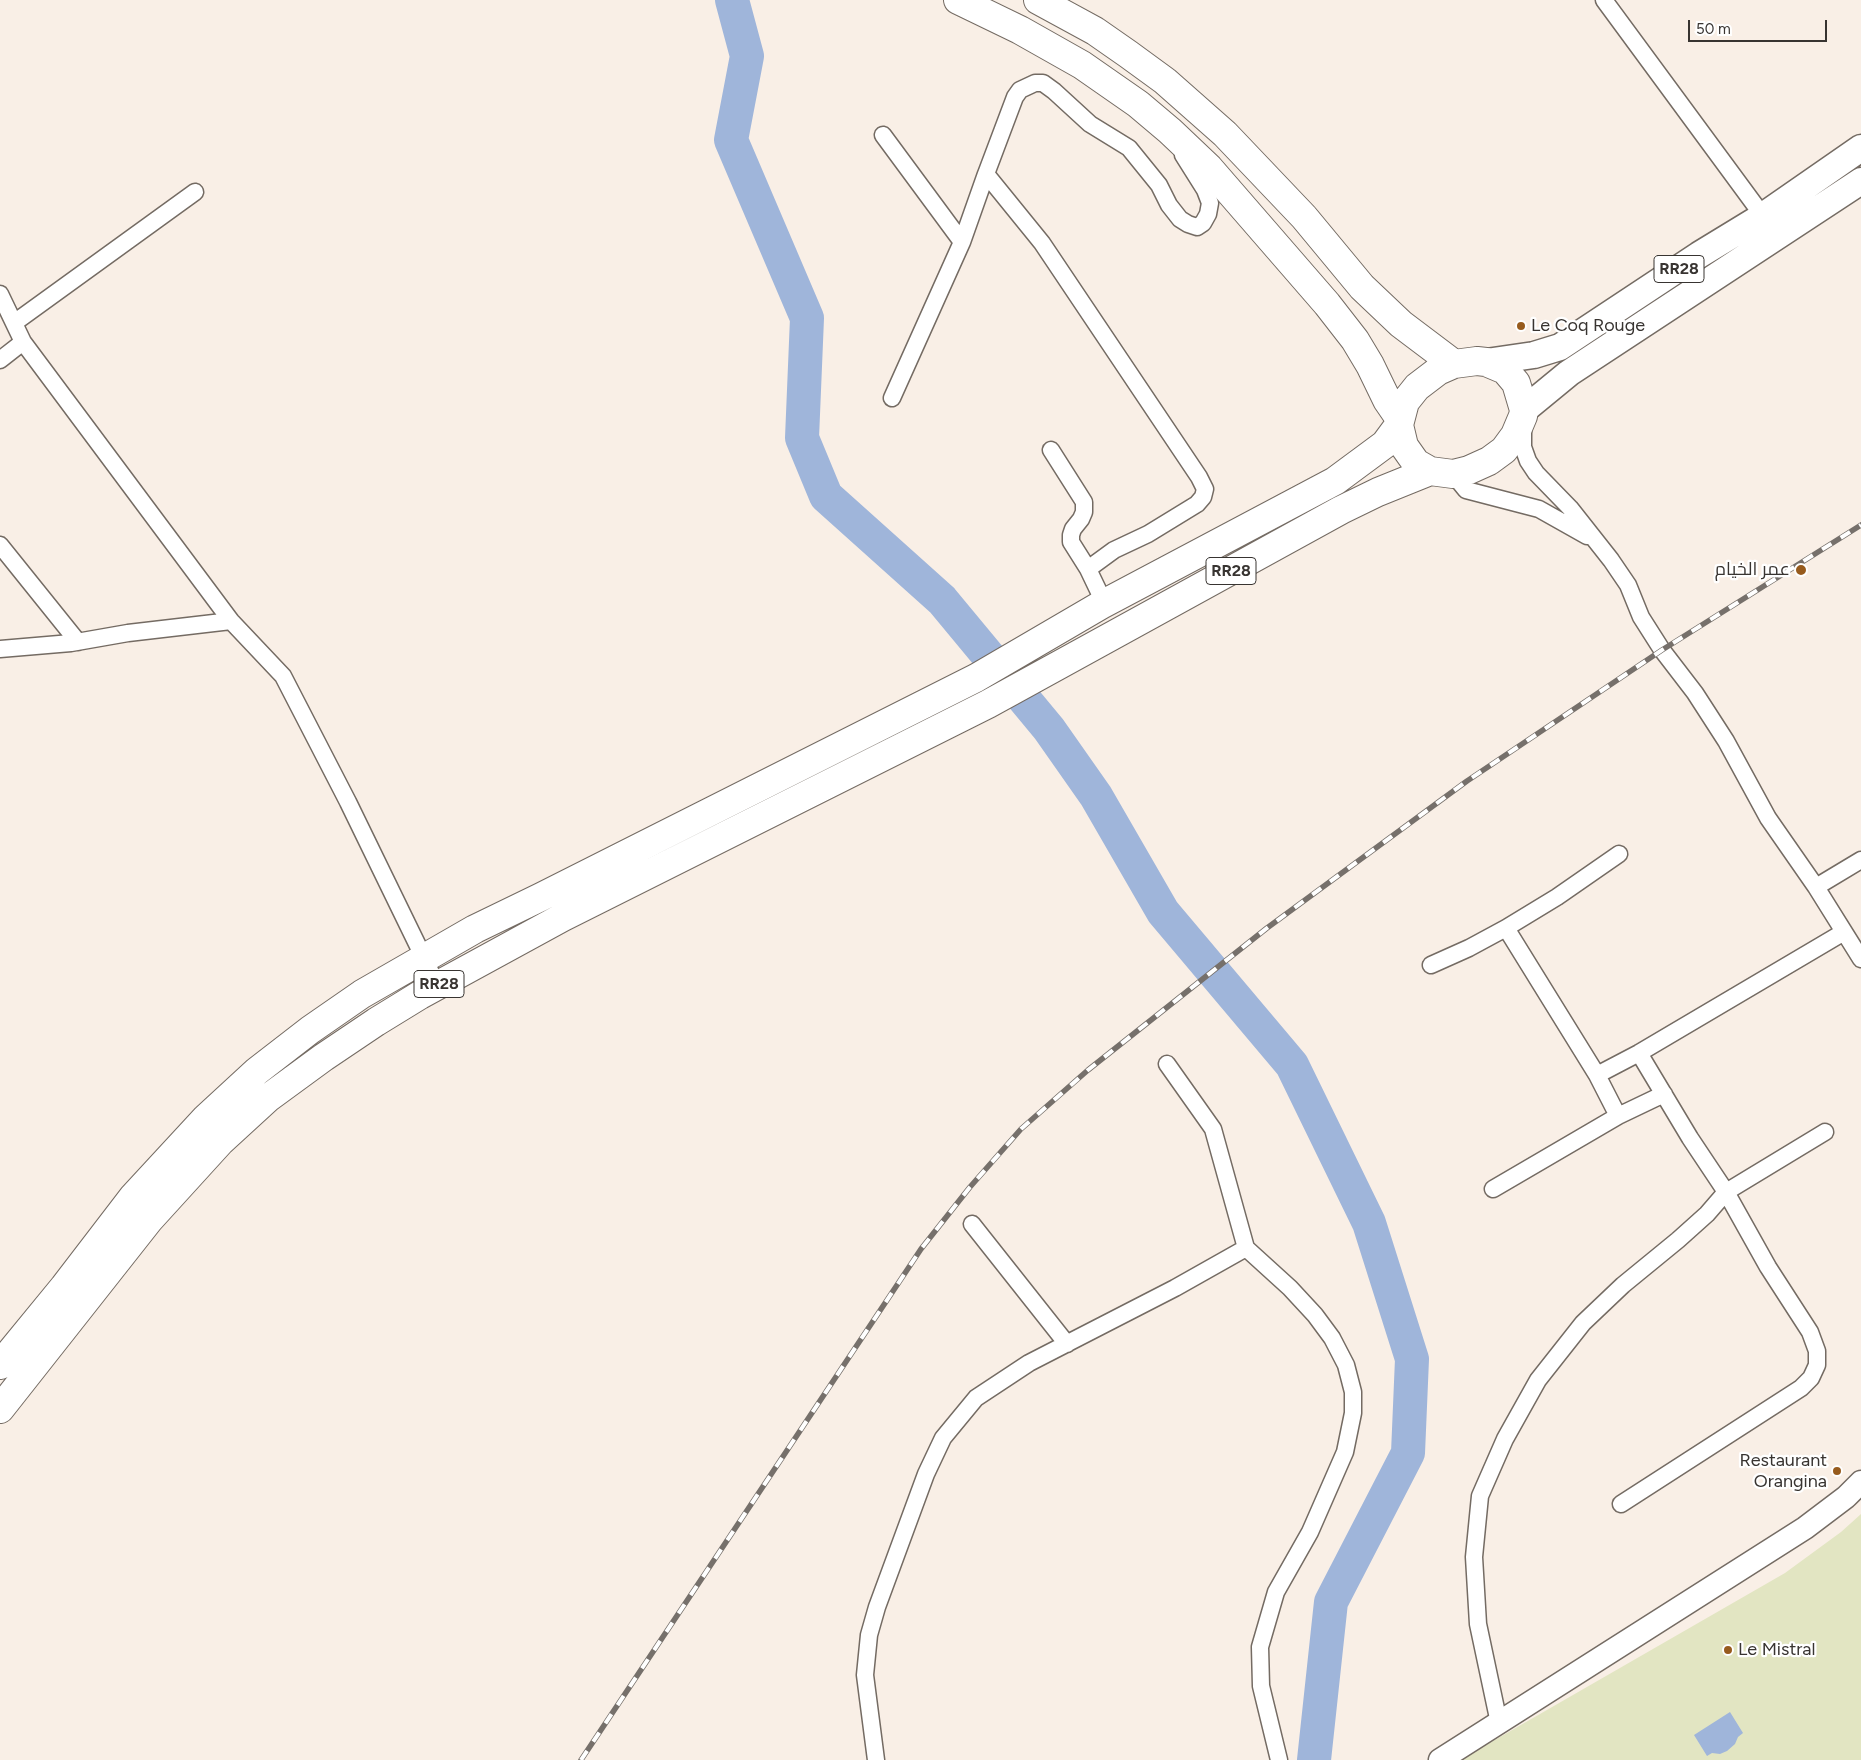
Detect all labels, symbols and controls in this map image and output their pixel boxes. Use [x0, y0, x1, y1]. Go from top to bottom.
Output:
scale bar [1691, 10, 1830, 42]
text: 50 m [1696, 20, 1731, 38]
road number: RR28 [1654, 255, 1704, 282]
place label: Le Coq Rouge [1531, 315, 1645, 337]
marker: Le Coq Rouge [1515, 320, 1527, 332]
road number: RR28 [1206, 558, 1256, 584]
place label: عمر الخيام [1715, 559, 1790, 581]
marker: عمر الخيام [1794, 563, 1808, 577]
road number: RR28 [414, 971, 464, 998]
place label: Restaurant Orangina [1739, 1450, 1827, 1492]
marker: Restaurant Orangina [1831, 1465, 1843, 1477]
place label: Le Mistral [1738, 1639, 1815, 1661]
marker: Le Mistral [1722, 1644, 1734, 1656]

